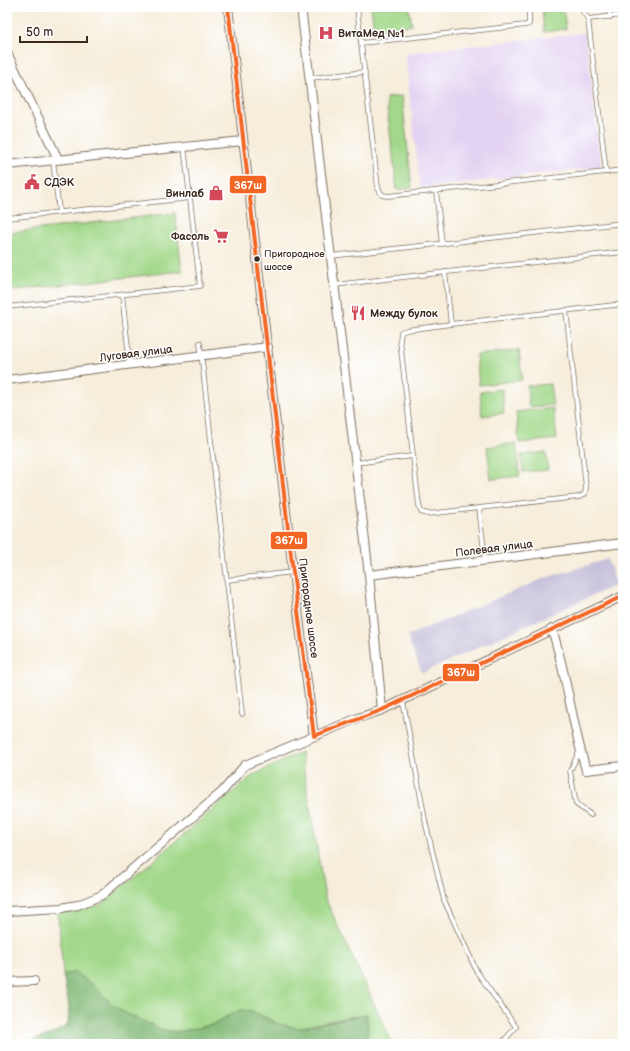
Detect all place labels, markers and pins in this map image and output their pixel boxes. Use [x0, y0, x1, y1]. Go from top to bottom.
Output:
hospital icon: ВитаМед №1 [317, 24, 335, 42]
place label: ВитаМед №1 [338, 27, 405, 40]
public building icon: СДЭК [23, 173, 41, 191]
place label: СДЭК [44, 176, 75, 189]
shop icon: Винлаб [207, 184, 225, 202]
place label: Винлаб [165, 187, 205, 200]
supermarket icon: Фасоль [212, 227, 230, 245]
place label: Фасоль [171, 230, 209, 243]
place label: Пригородное шоссе [264, 248, 325, 273]
marker: Пригородное шоссе [252, 254, 262, 264]
restaurant icon: Между булок [349, 304, 367, 322]
place label: Между булок [370, 307, 438, 320]

